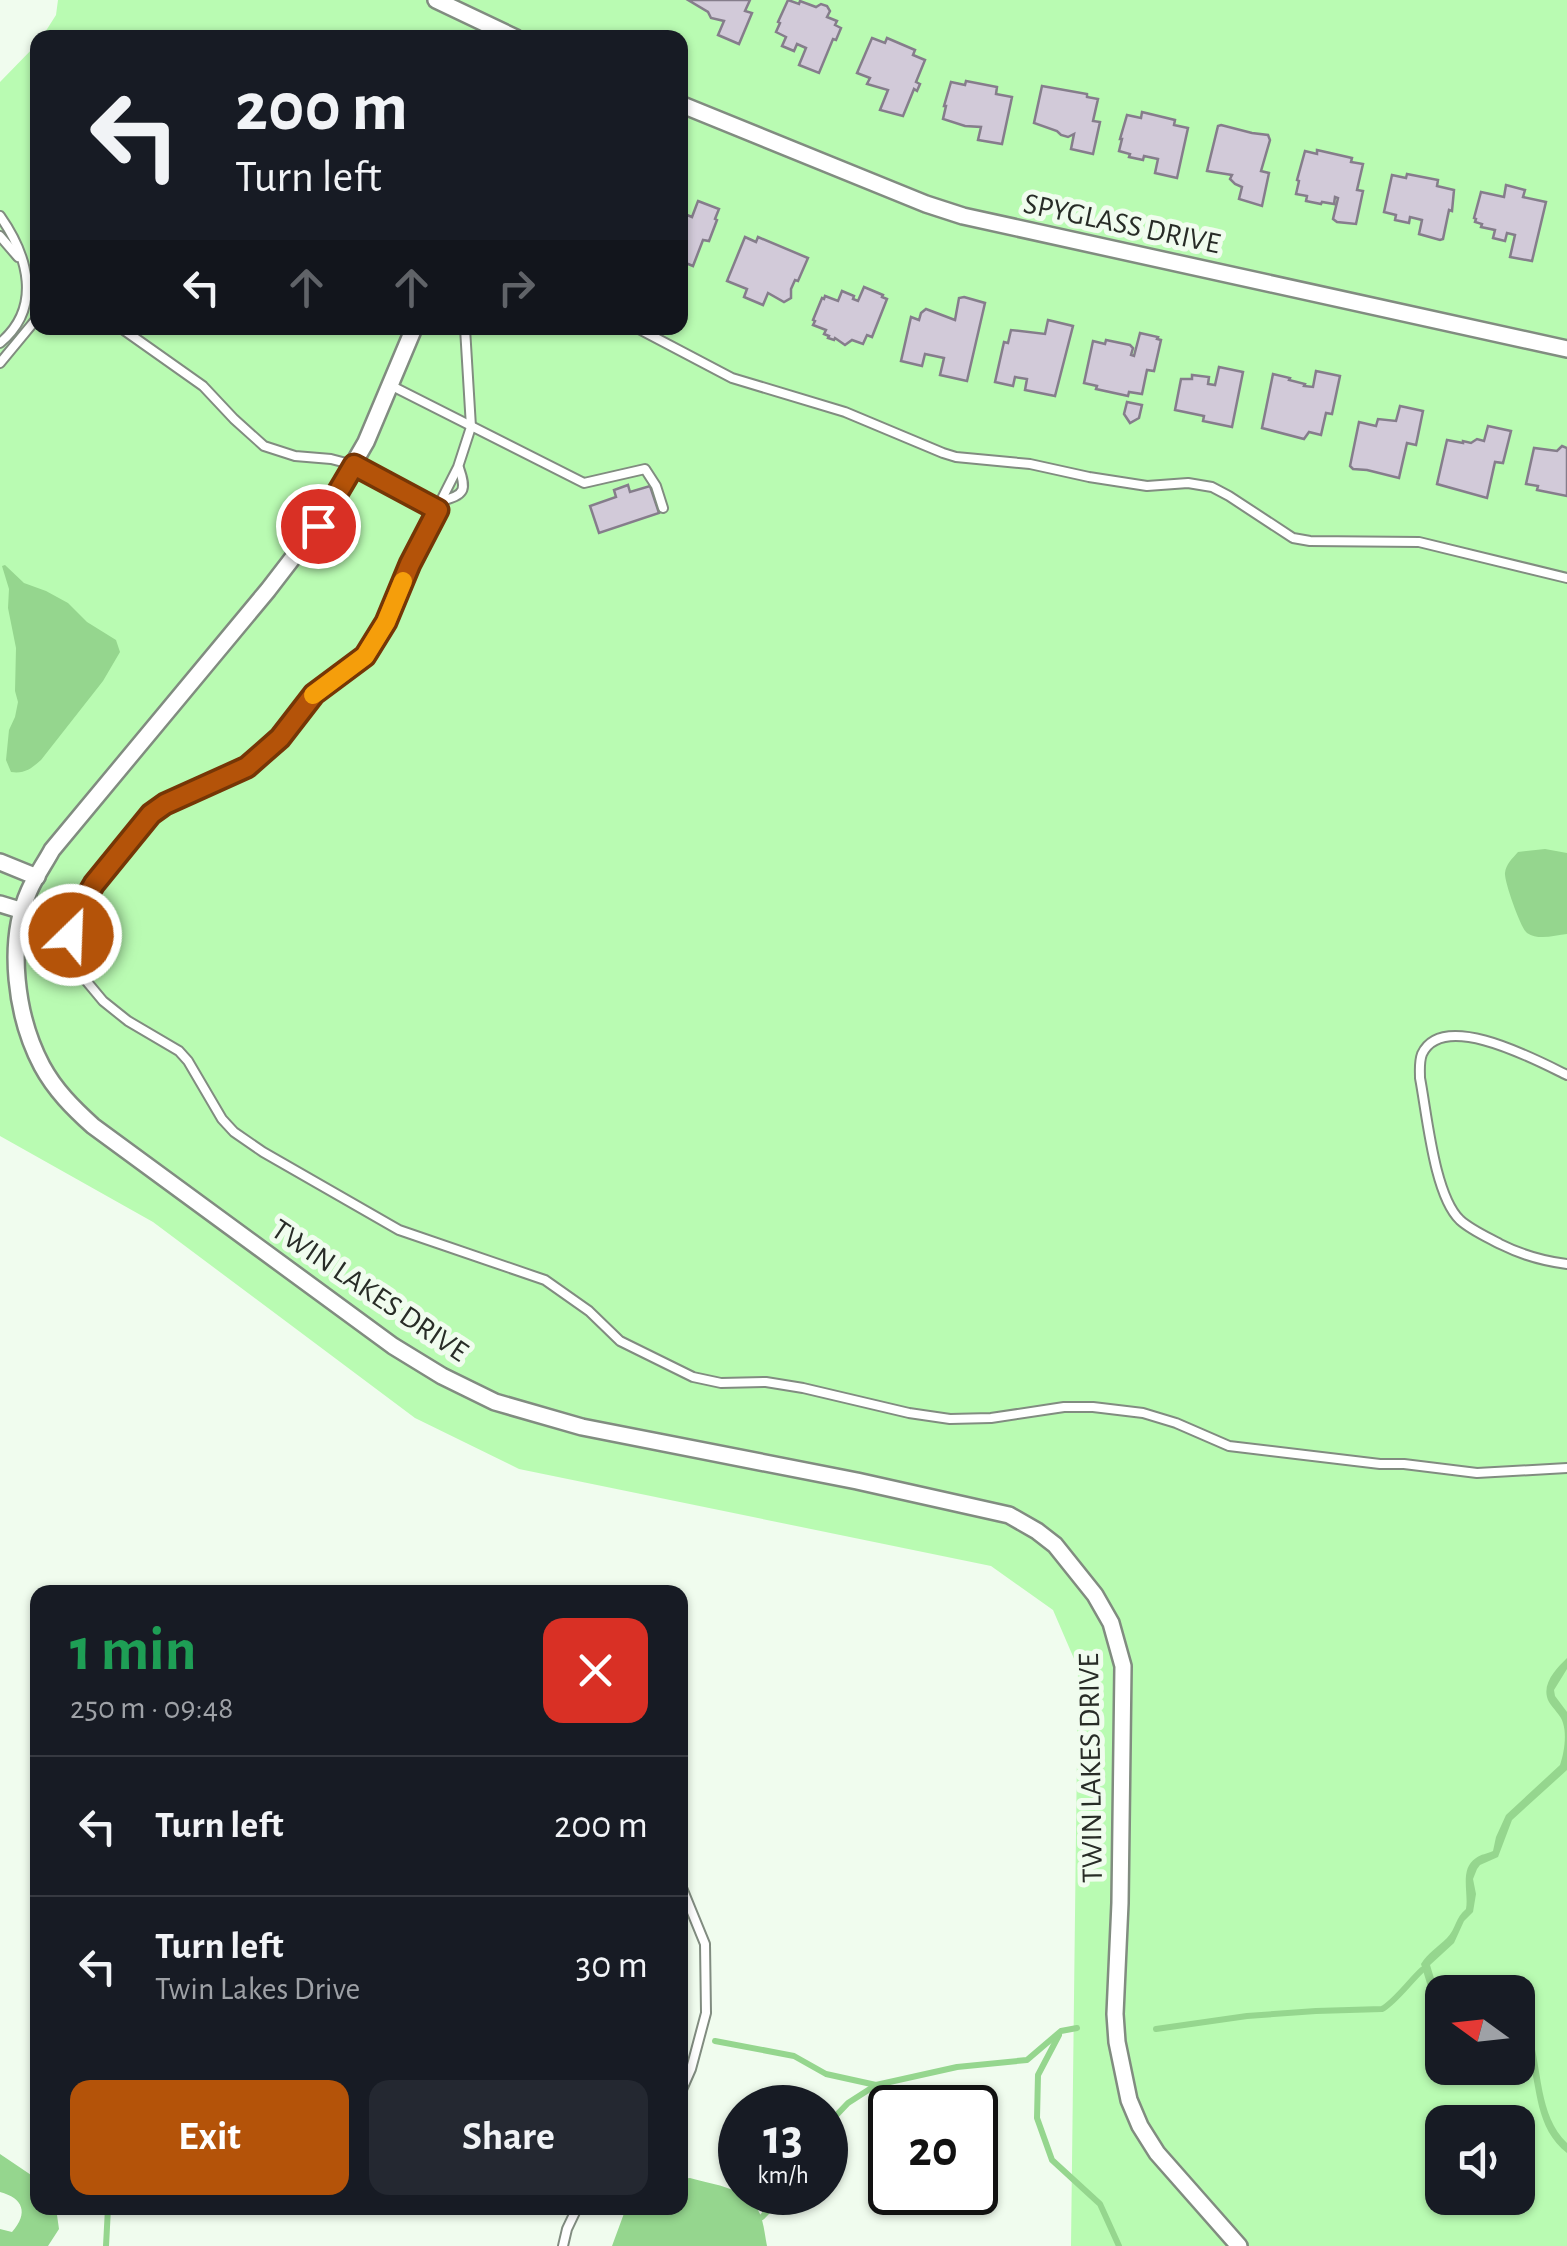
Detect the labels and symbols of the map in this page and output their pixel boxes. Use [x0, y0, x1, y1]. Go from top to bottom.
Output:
street label: SPYGLASS DRIVE [1021, 188, 1223, 259]
pin [276, 484, 361, 569]
position arrow [19, 883, 123, 987]
street label: TWIN LAKES DRIVE [266, 1214, 473, 1367]
street label: TWIN LAKES DRIVE [1074, 1653, 1108, 1883]
north arrow [1425, 1975, 1535, 2085]
speed limit sign: 20 [868, 2085, 998, 2215]

